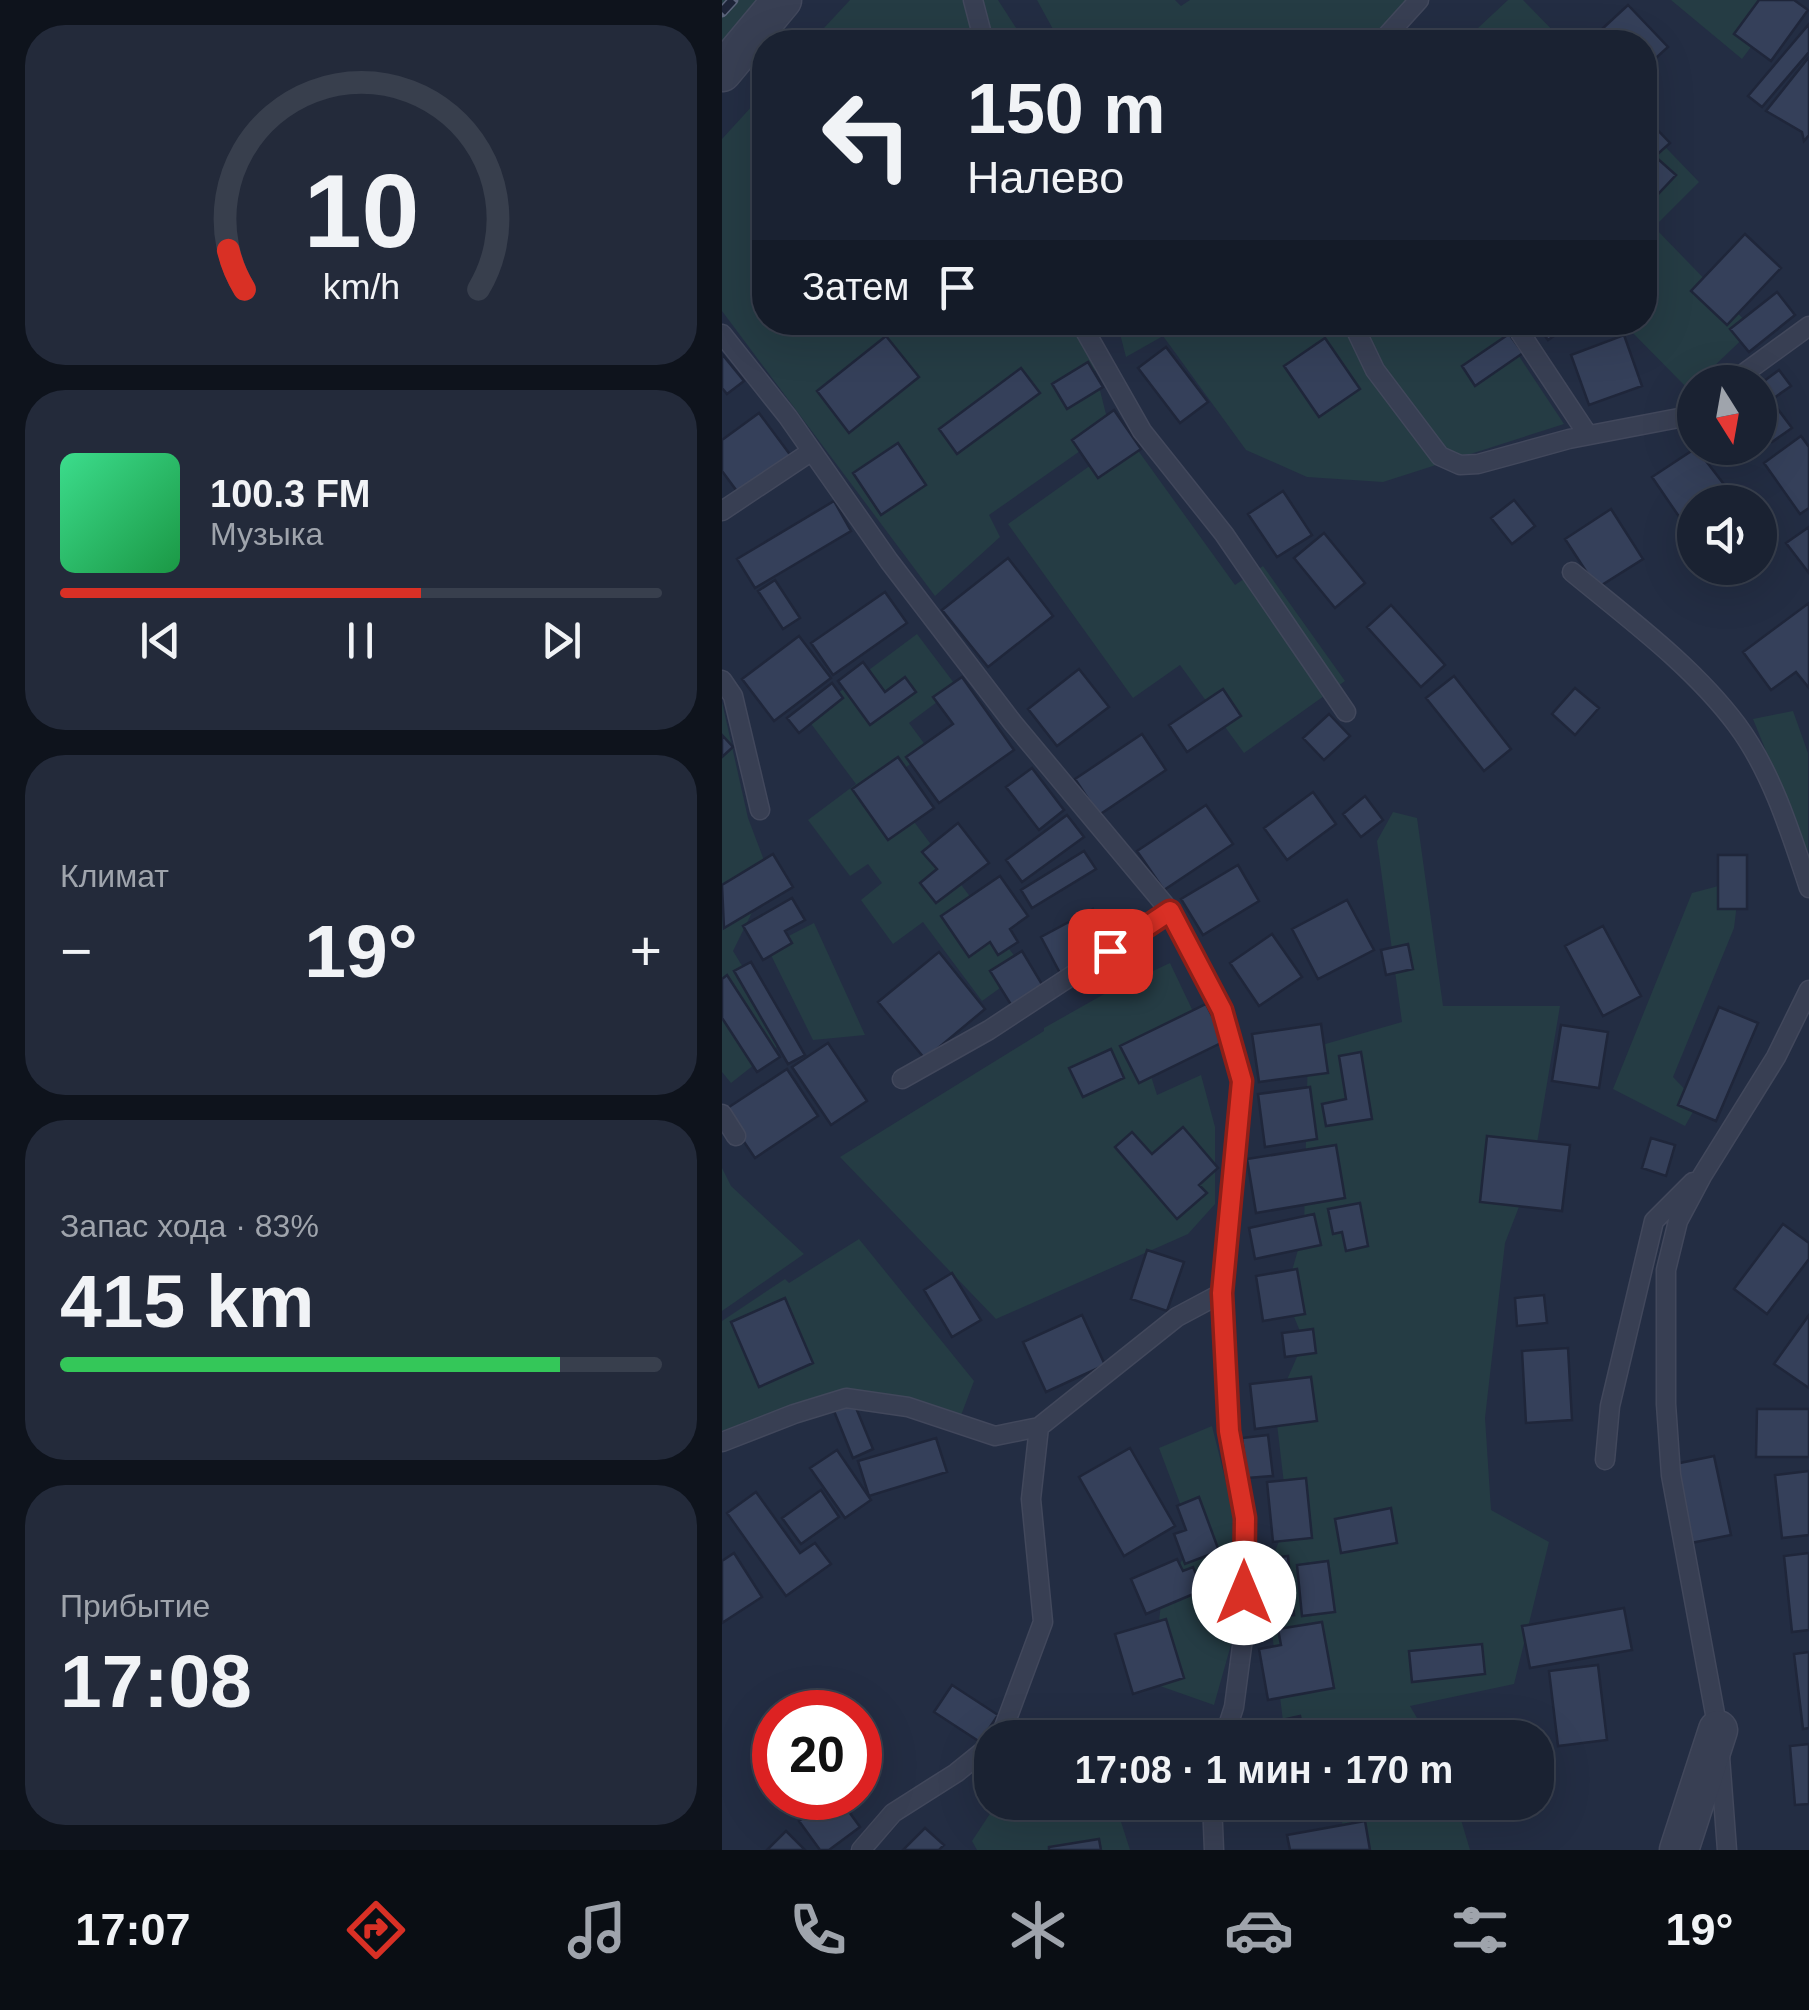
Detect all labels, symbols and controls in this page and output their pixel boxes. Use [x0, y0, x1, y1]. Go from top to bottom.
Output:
icon: left [802, 70, 932, 200]
text: 150 m [967, 70, 1165, 148]
text: Налево [967, 152, 1124, 203]
text: 10 [303, 153, 419, 269]
icon: arrive [930, 260, 985, 315]
text: Затем [802, 266, 910, 308]
text: km/h [322, 267, 400, 307]
north arrow [1677, 365, 1777, 465]
map controls [1677, 365, 1777, 585]
text: 100.3 FM [210, 473, 371, 515]
button: sound [1677, 485, 1777, 585]
text: Музыка [210, 516, 323, 552]
icon: previous [133, 613, 188, 668]
icon: pause [333, 613, 388, 668]
icon: next [534, 613, 589, 668]
text: Климат [60, 858, 169, 894]
text: 19° [304, 909, 418, 993]
pin [1068, 909, 1153, 994]
text: − [60, 920, 92, 982]
text: + [630, 920, 662, 982]
icon: arrive [1083, 924, 1138, 979]
text: Запас хода · 83% [60, 1208, 319, 1244]
text: 415 km [60, 1259, 314, 1343]
position arrow [1192, 1541, 1296, 1645]
text: Прибытие [60, 1588, 210, 1624]
text: 17:08 [60, 1639, 252, 1723]
speed limit sign: 20 [752, 1690, 882, 1820]
text: 17:08 · 1 мин · 170 m [1075, 1749, 1453, 1791]
icon: directions [341, 1895, 411, 1965]
icon: music [562, 1895, 632, 1965]
icon: phone [783, 1895, 853, 1965]
icon: climate [1003, 1895, 1073, 1965]
icon: car [1224, 1895, 1294, 1965]
icon: filters [1445, 1895, 1515, 1965]
text: 17:07 [75, 1904, 190, 1955]
text: 19° [1665, 1904, 1734, 1955]

